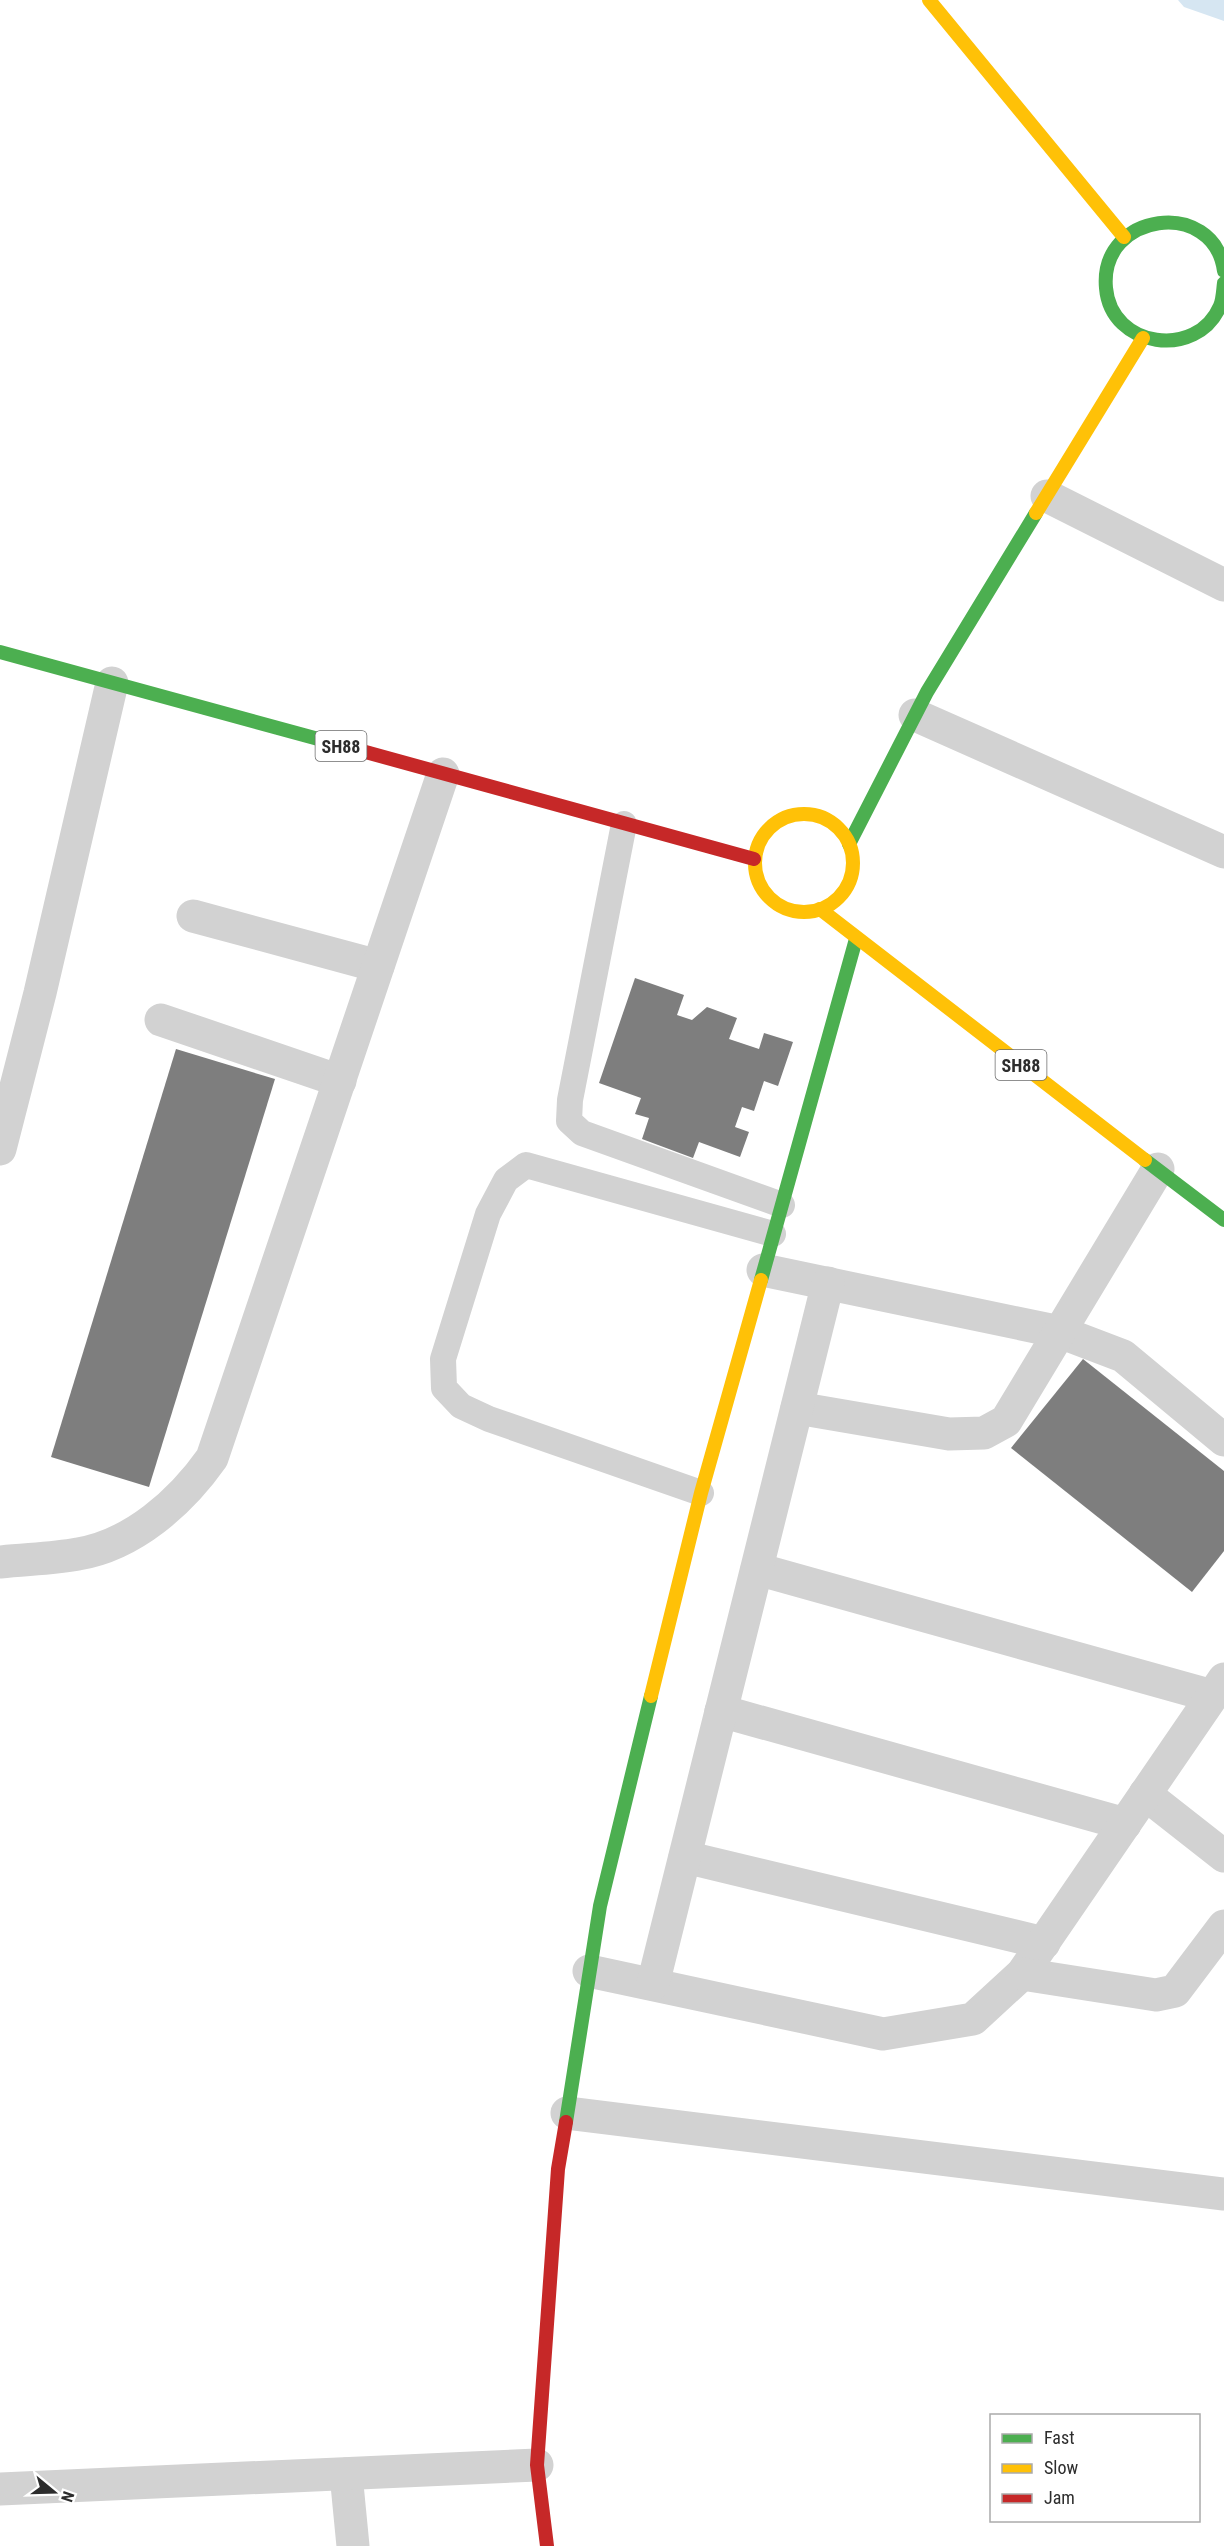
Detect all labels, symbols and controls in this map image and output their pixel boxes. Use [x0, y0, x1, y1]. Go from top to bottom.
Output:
road number: SH88 [316, 731, 366, 761]
road number: SH88 [996, 1050, 1046, 1080]
legend [990, 2414, 1200, 2522]
text: Fast [1044, 2427, 1075, 2448]
text: Slow [1044, 2457, 1079, 2478]
north arrow [24, 2462, 84, 2522]
text: Jam [1044, 2487, 1075, 2508]
text: N [57, 2489, 78, 2504]

